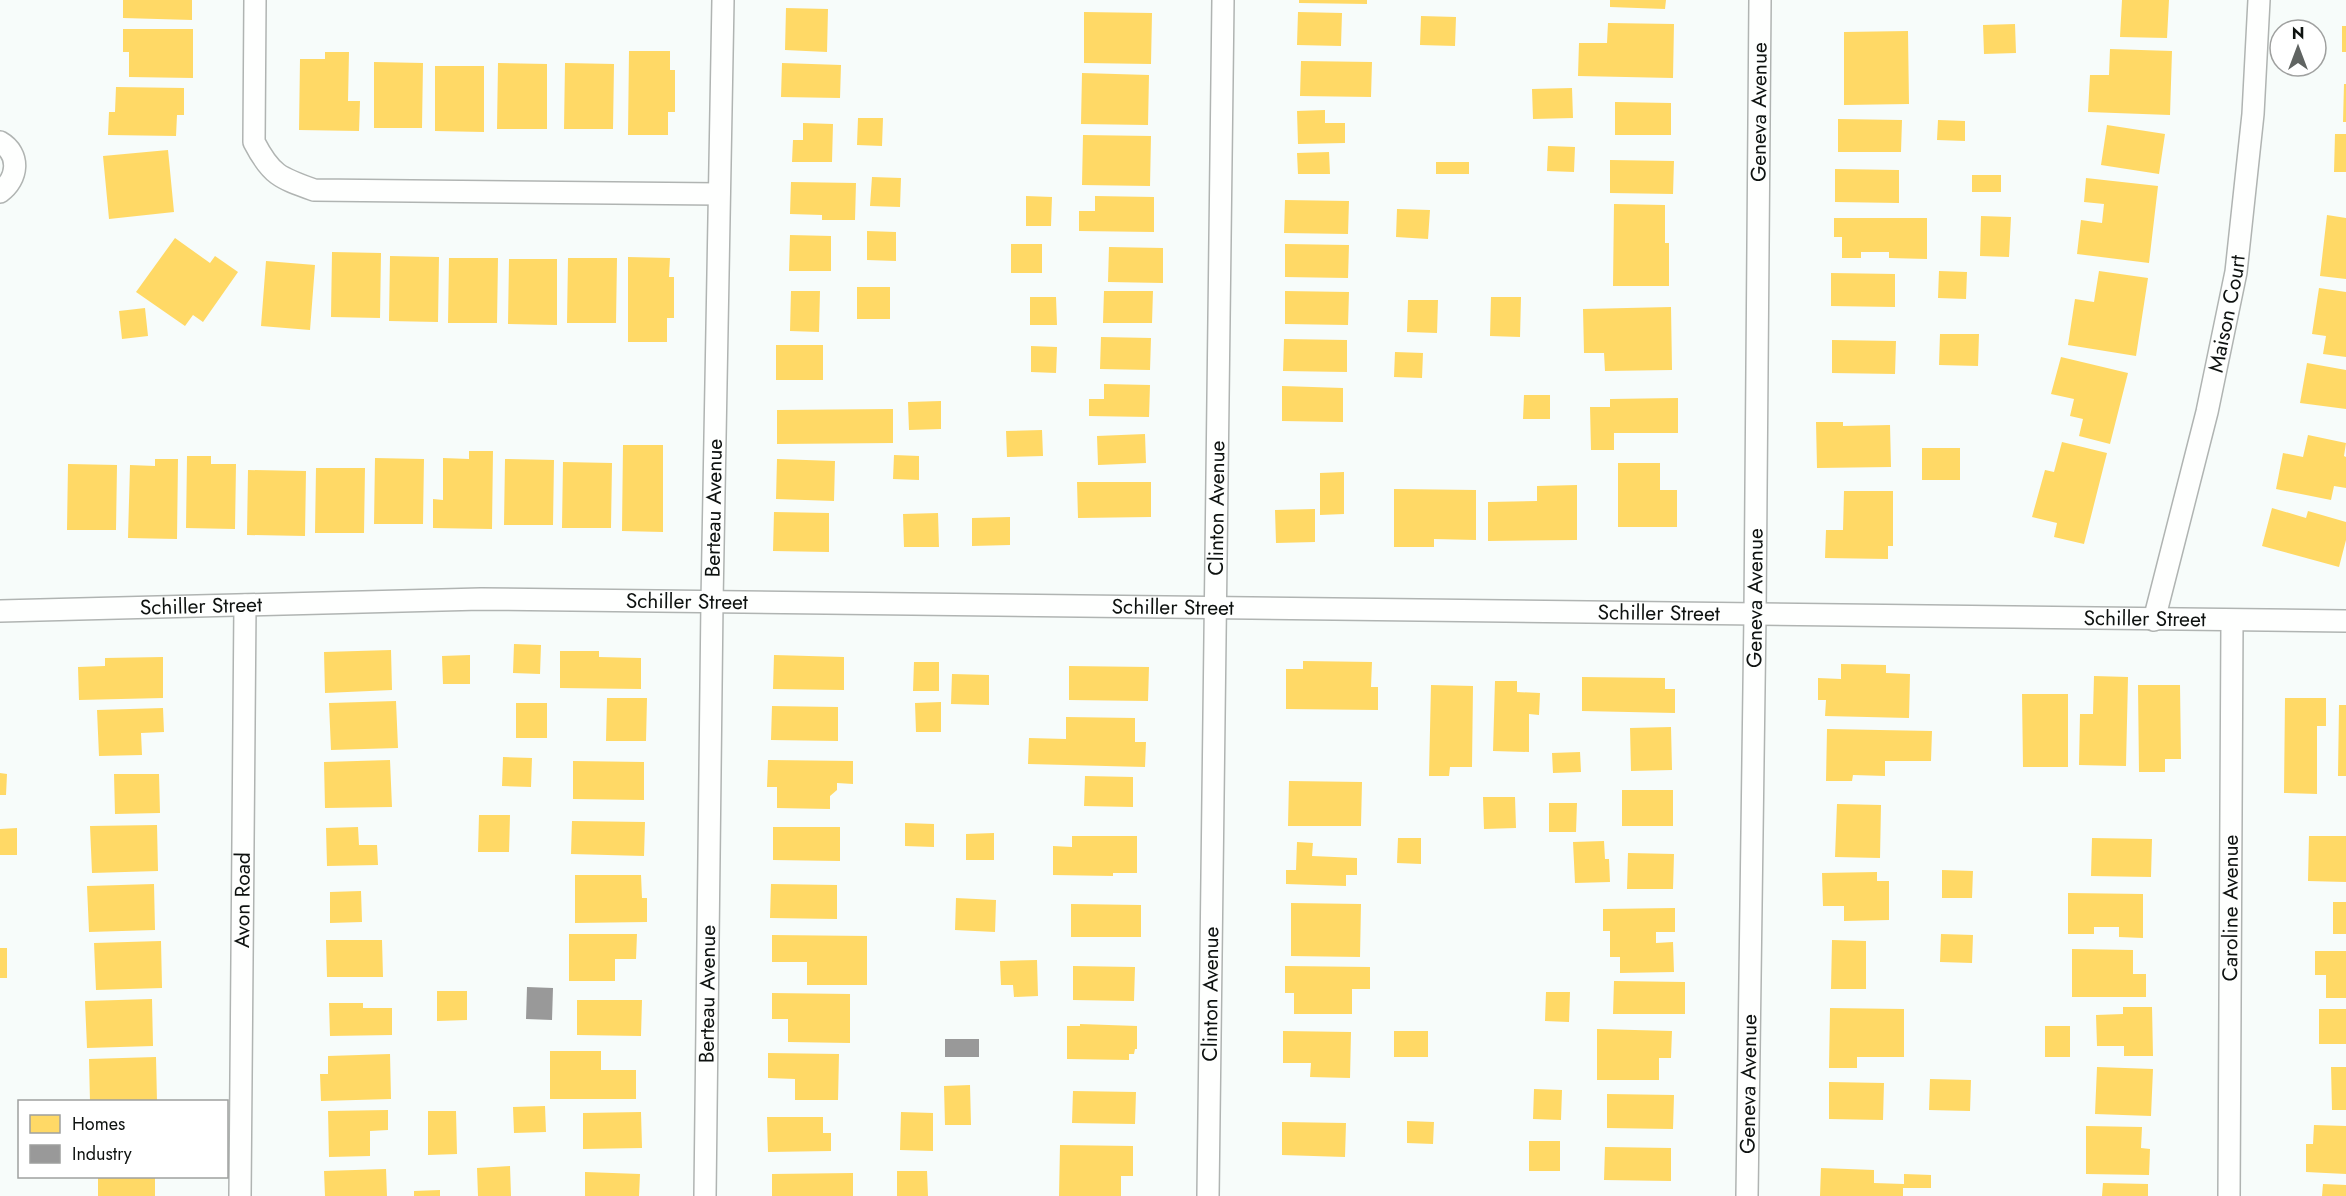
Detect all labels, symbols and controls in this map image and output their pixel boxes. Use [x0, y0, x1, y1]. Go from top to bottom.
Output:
north arrow [2268, 18, 2328, 78]
text: N [2292, 22, 2304, 45]
street label: Geneva Avenue [1744, 42, 1775, 182]
street label: Maison Court [2201, 254, 2253, 375]
street label: Berteau Avenue [697, 438, 730, 578]
street label: Clinton Avenue [1201, 440, 1232, 576]
street label: Geneva Avenue [1739, 528, 1771, 668]
street label: Schiller Street [626, 586, 748, 617]
street label: Schiller Street [139, 589, 262, 623]
street label: Schiller Street [1112, 591, 1234, 623]
street label: Schiller Street [1597, 597, 1720, 629]
street label: Schiller Street [2083, 603, 2206, 634]
street label: Caroline Avenue [2215, 834, 2246, 981]
street label: Avon Road [227, 852, 258, 948]
street label: Berteau Avenue [692, 924, 723, 1063]
street label: Clinton Avenue [1195, 926, 1226, 1062]
street label: Geneva Avenue [1733, 1014, 1765, 1154]
legend [18, 1100, 228, 1178]
text: Homes [72, 1111, 125, 1137]
text: Industry [72, 1141, 132, 1167]

